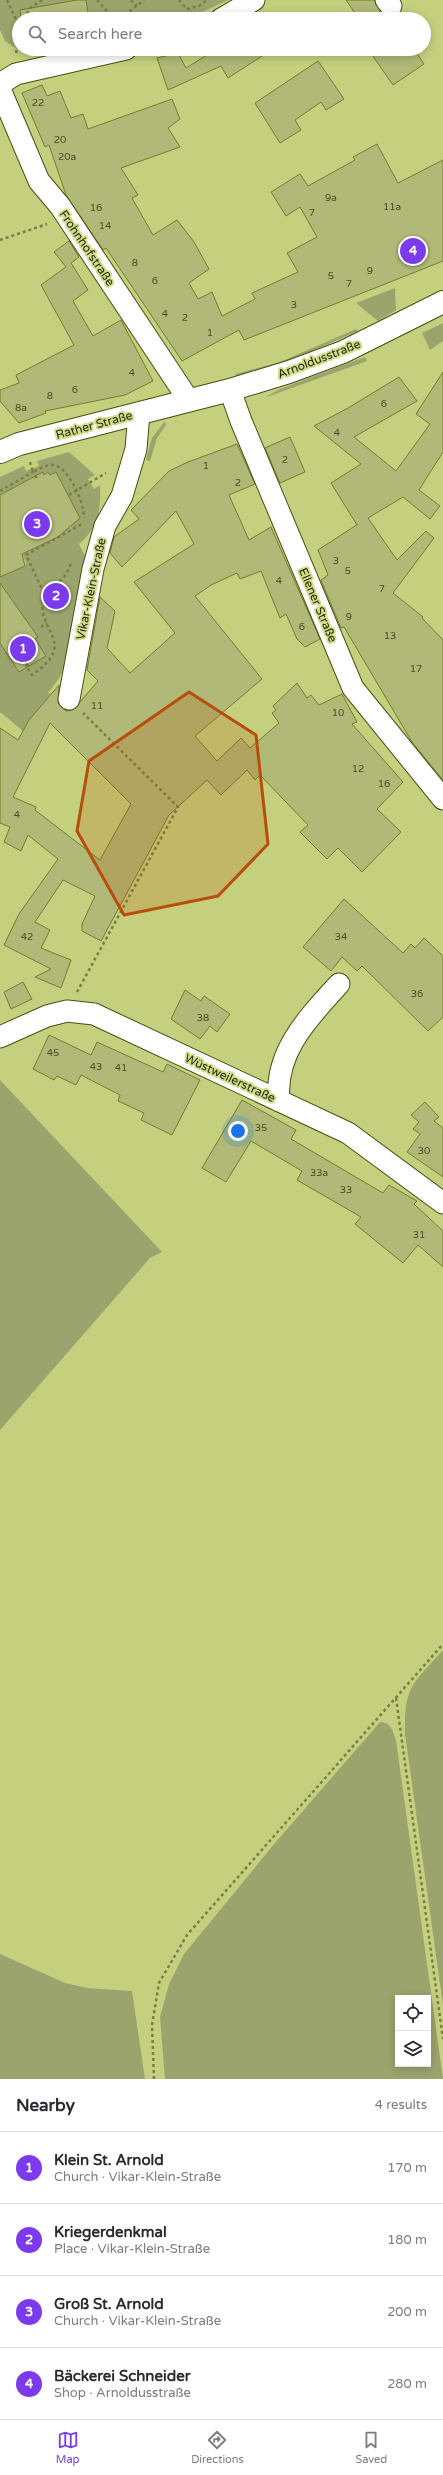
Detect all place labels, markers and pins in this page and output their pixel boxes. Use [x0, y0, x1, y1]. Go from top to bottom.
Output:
pin: 4 [400, 236, 426, 266]
pin: 3 [24, 509, 50, 539]
pin: 2 [43, 581, 69, 611]
pin: 1 [10, 634, 36, 664]

